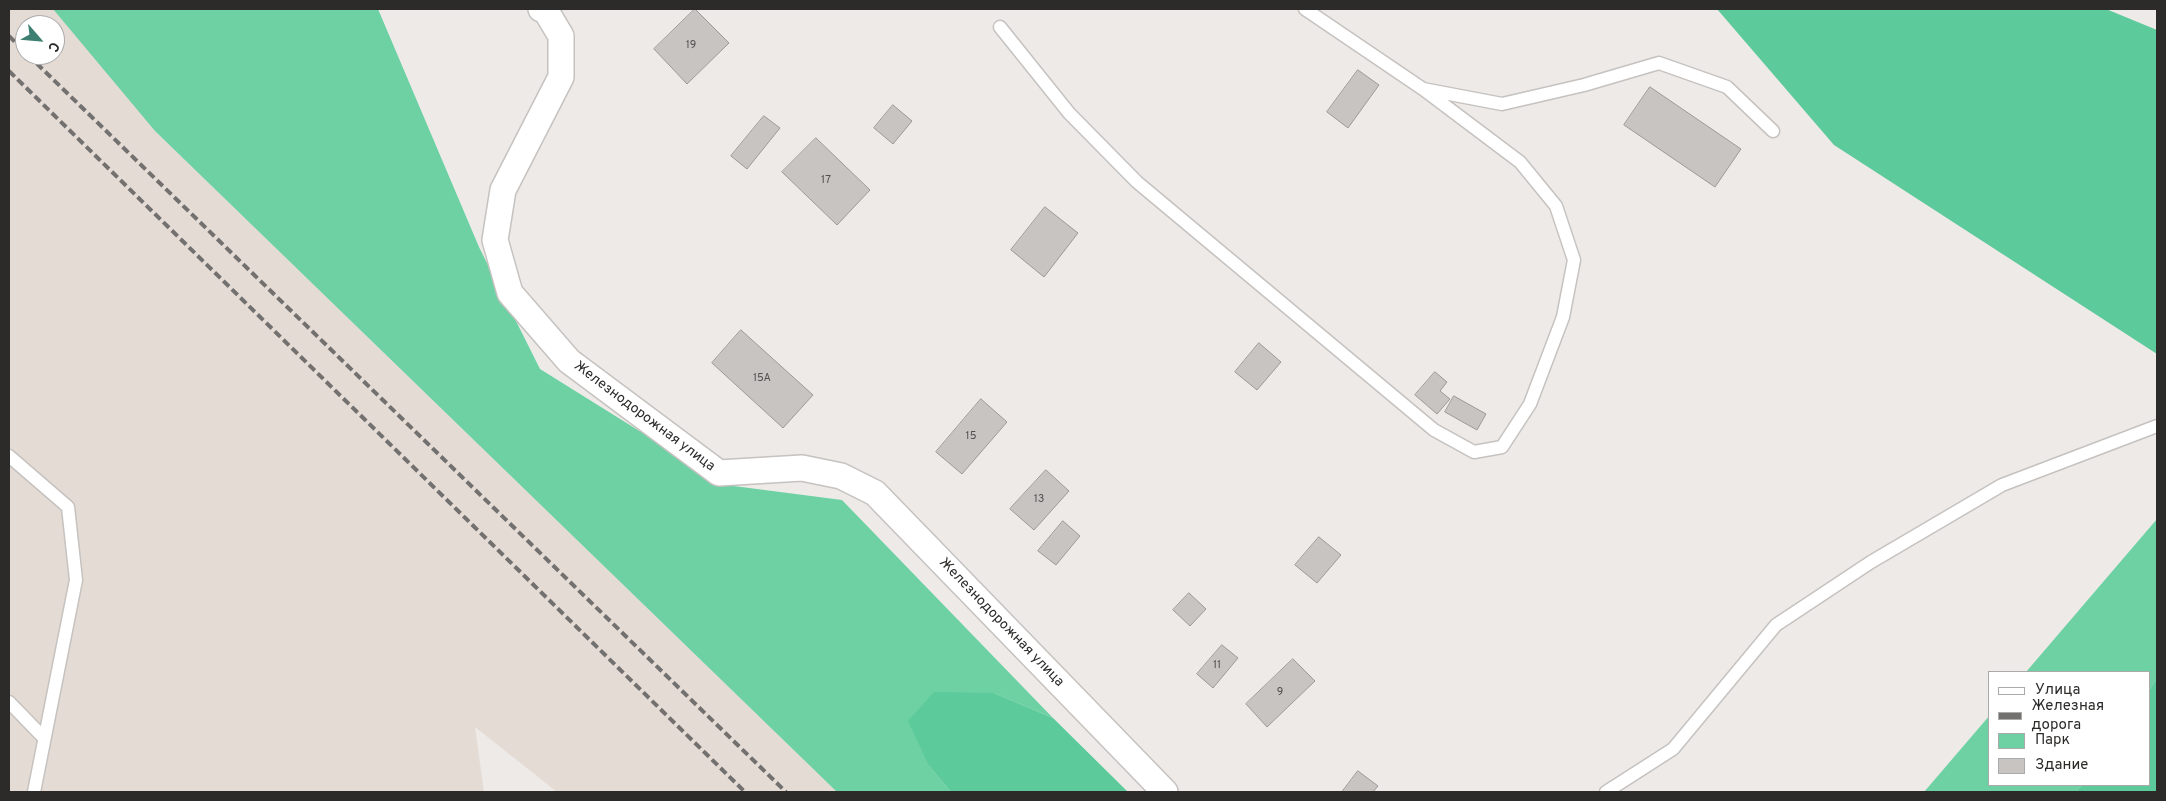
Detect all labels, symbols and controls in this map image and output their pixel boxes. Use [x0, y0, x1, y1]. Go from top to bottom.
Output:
north arrow [15, 15, 65, 65]
text: С [43, 39, 63, 54]
house number: 19 [686, 39, 696, 53]
house number: 17 [821, 174, 831, 188]
street label: Железнодорожная улица [570, 358, 718, 476]
house number: 15А [753, 372, 771, 386]
house number: 15 [966, 430, 976, 444]
house number: 13 [1034, 493, 1044, 507]
street label: Железнодорожная улица [935, 555, 1067, 691]
house number: 11 [1213, 659, 1221, 673]
legend [1988, 671, 2151, 786]
text: Улица [2035, 681, 2080, 700]
house number: 9 [1277, 686, 1283, 700]
text: Железная дорога [2032, 697, 2104, 735]
text: Парк [2035, 731, 2070, 750]
text: Здание [2035, 756, 2088, 775]

